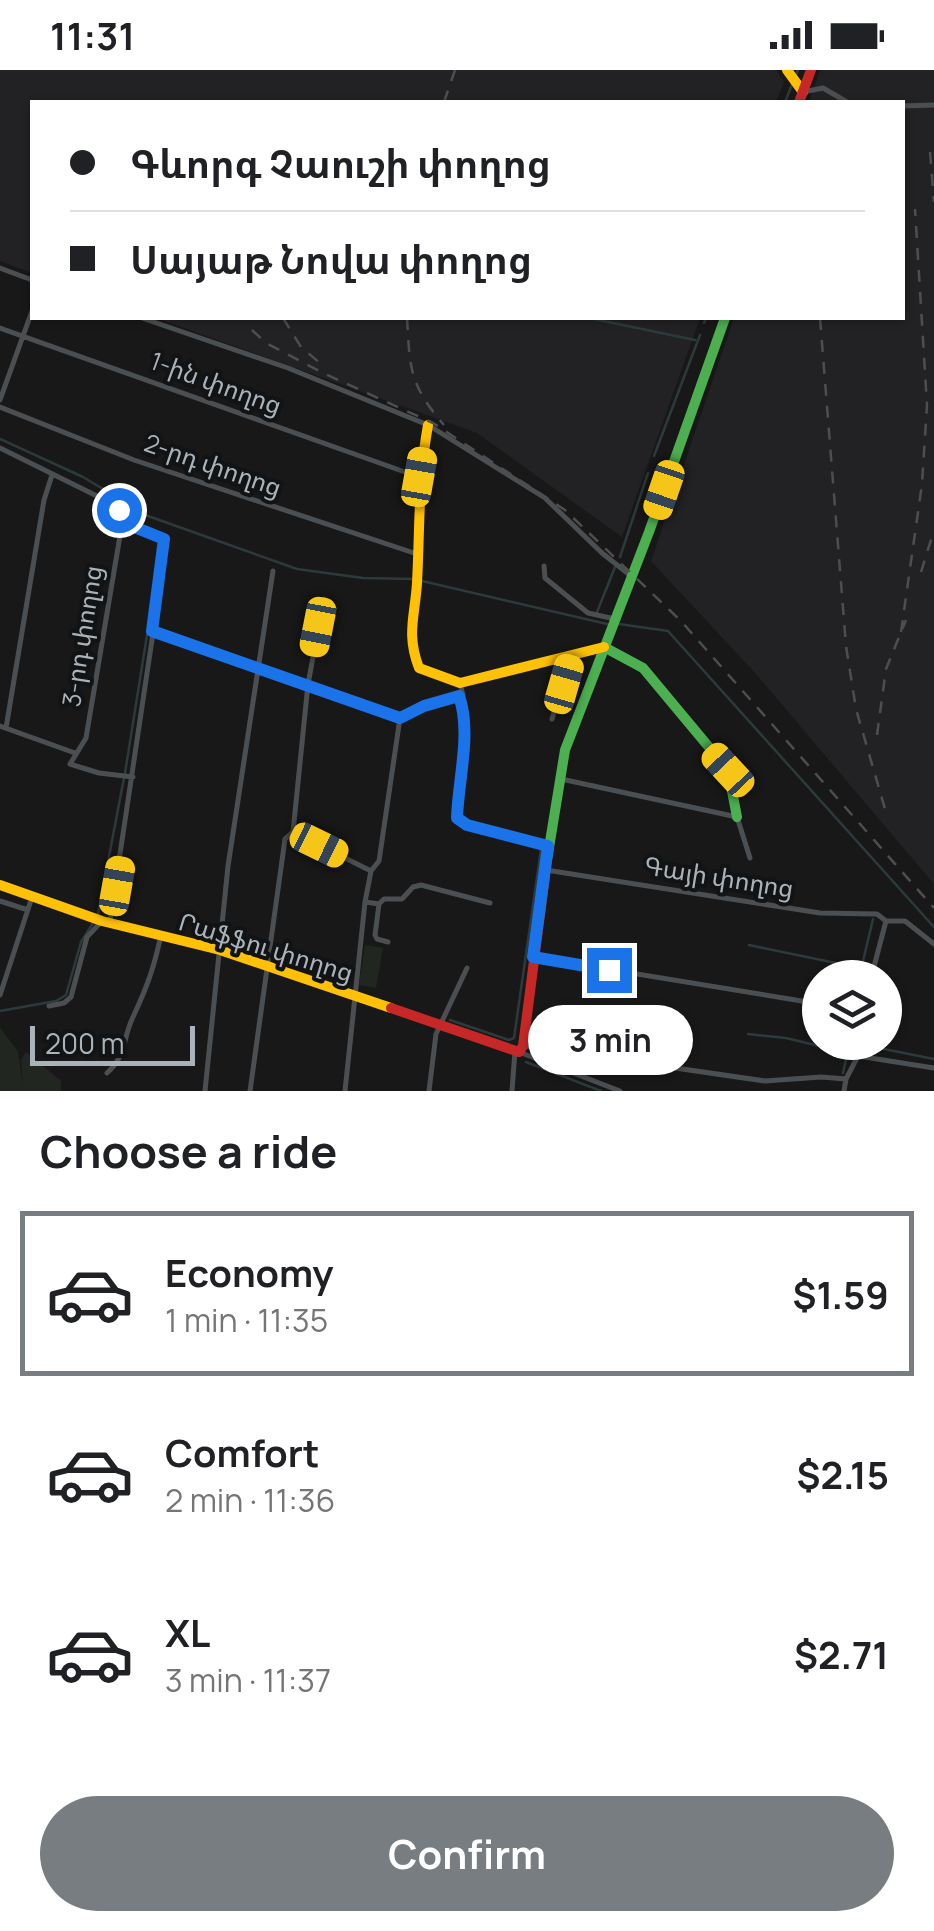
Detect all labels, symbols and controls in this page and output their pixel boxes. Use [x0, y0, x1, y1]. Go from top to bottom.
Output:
text: 11:31 [50, 9, 135, 61]
text: Գևորգ Չաուշի փողոց [130, 137, 551, 189]
text: Սայաթ Նովա փողոց [130, 233, 532, 285]
street label: 1-ին փողոց [146, 343, 287, 423]
street label: 2-րդ փողոց [140, 425, 287, 504]
car [399, 445, 439, 509]
car [640, 457, 688, 523]
route start [97, 488, 142, 533]
street label: 3-րդ փողոց [53, 563, 110, 709]
car [298, 595, 338, 659]
car [541, 651, 587, 717]
car [697, 738, 759, 802]
car [285, 818, 353, 872]
street label: Գայի փողոց [642, 847, 796, 906]
car [97, 854, 137, 918]
street label: Րաֆֆու փողոց [175, 903, 358, 990]
route end [587, 948, 632, 993]
map controls [802, 960, 902, 1060]
button: layers [802, 960, 902, 1060]
callout: 3 min [526, 1005, 692, 1075]
text: 3 min [569, 1018, 652, 1062]
scale bar [30, 1021, 195, 1066]
text: 200 m [45, 1024, 124, 1062]
text: Choose a ride [40, 1120, 337, 1182]
text: Economy [165, 1246, 334, 1298]
icon: car [45, 1249, 135, 1339]
text: $1.59 [793, 1268, 889, 1320]
text: 1 min · 11:35 [165, 1298, 328, 1342]
text: Comfort [165, 1426, 319, 1478]
icon: car [45, 1429, 135, 1519]
text: $2.15 [797, 1448, 889, 1500]
text: 2 min · 11:36 [165, 1478, 335, 1522]
text: XL [165, 1606, 210, 1658]
icon: car [45, 1609, 135, 1699]
text: $2.71 [794, 1628, 889, 1680]
text: 3 min · 11:37 [165, 1658, 331, 1702]
button: Confirm [40, 1796, 894, 1911]

